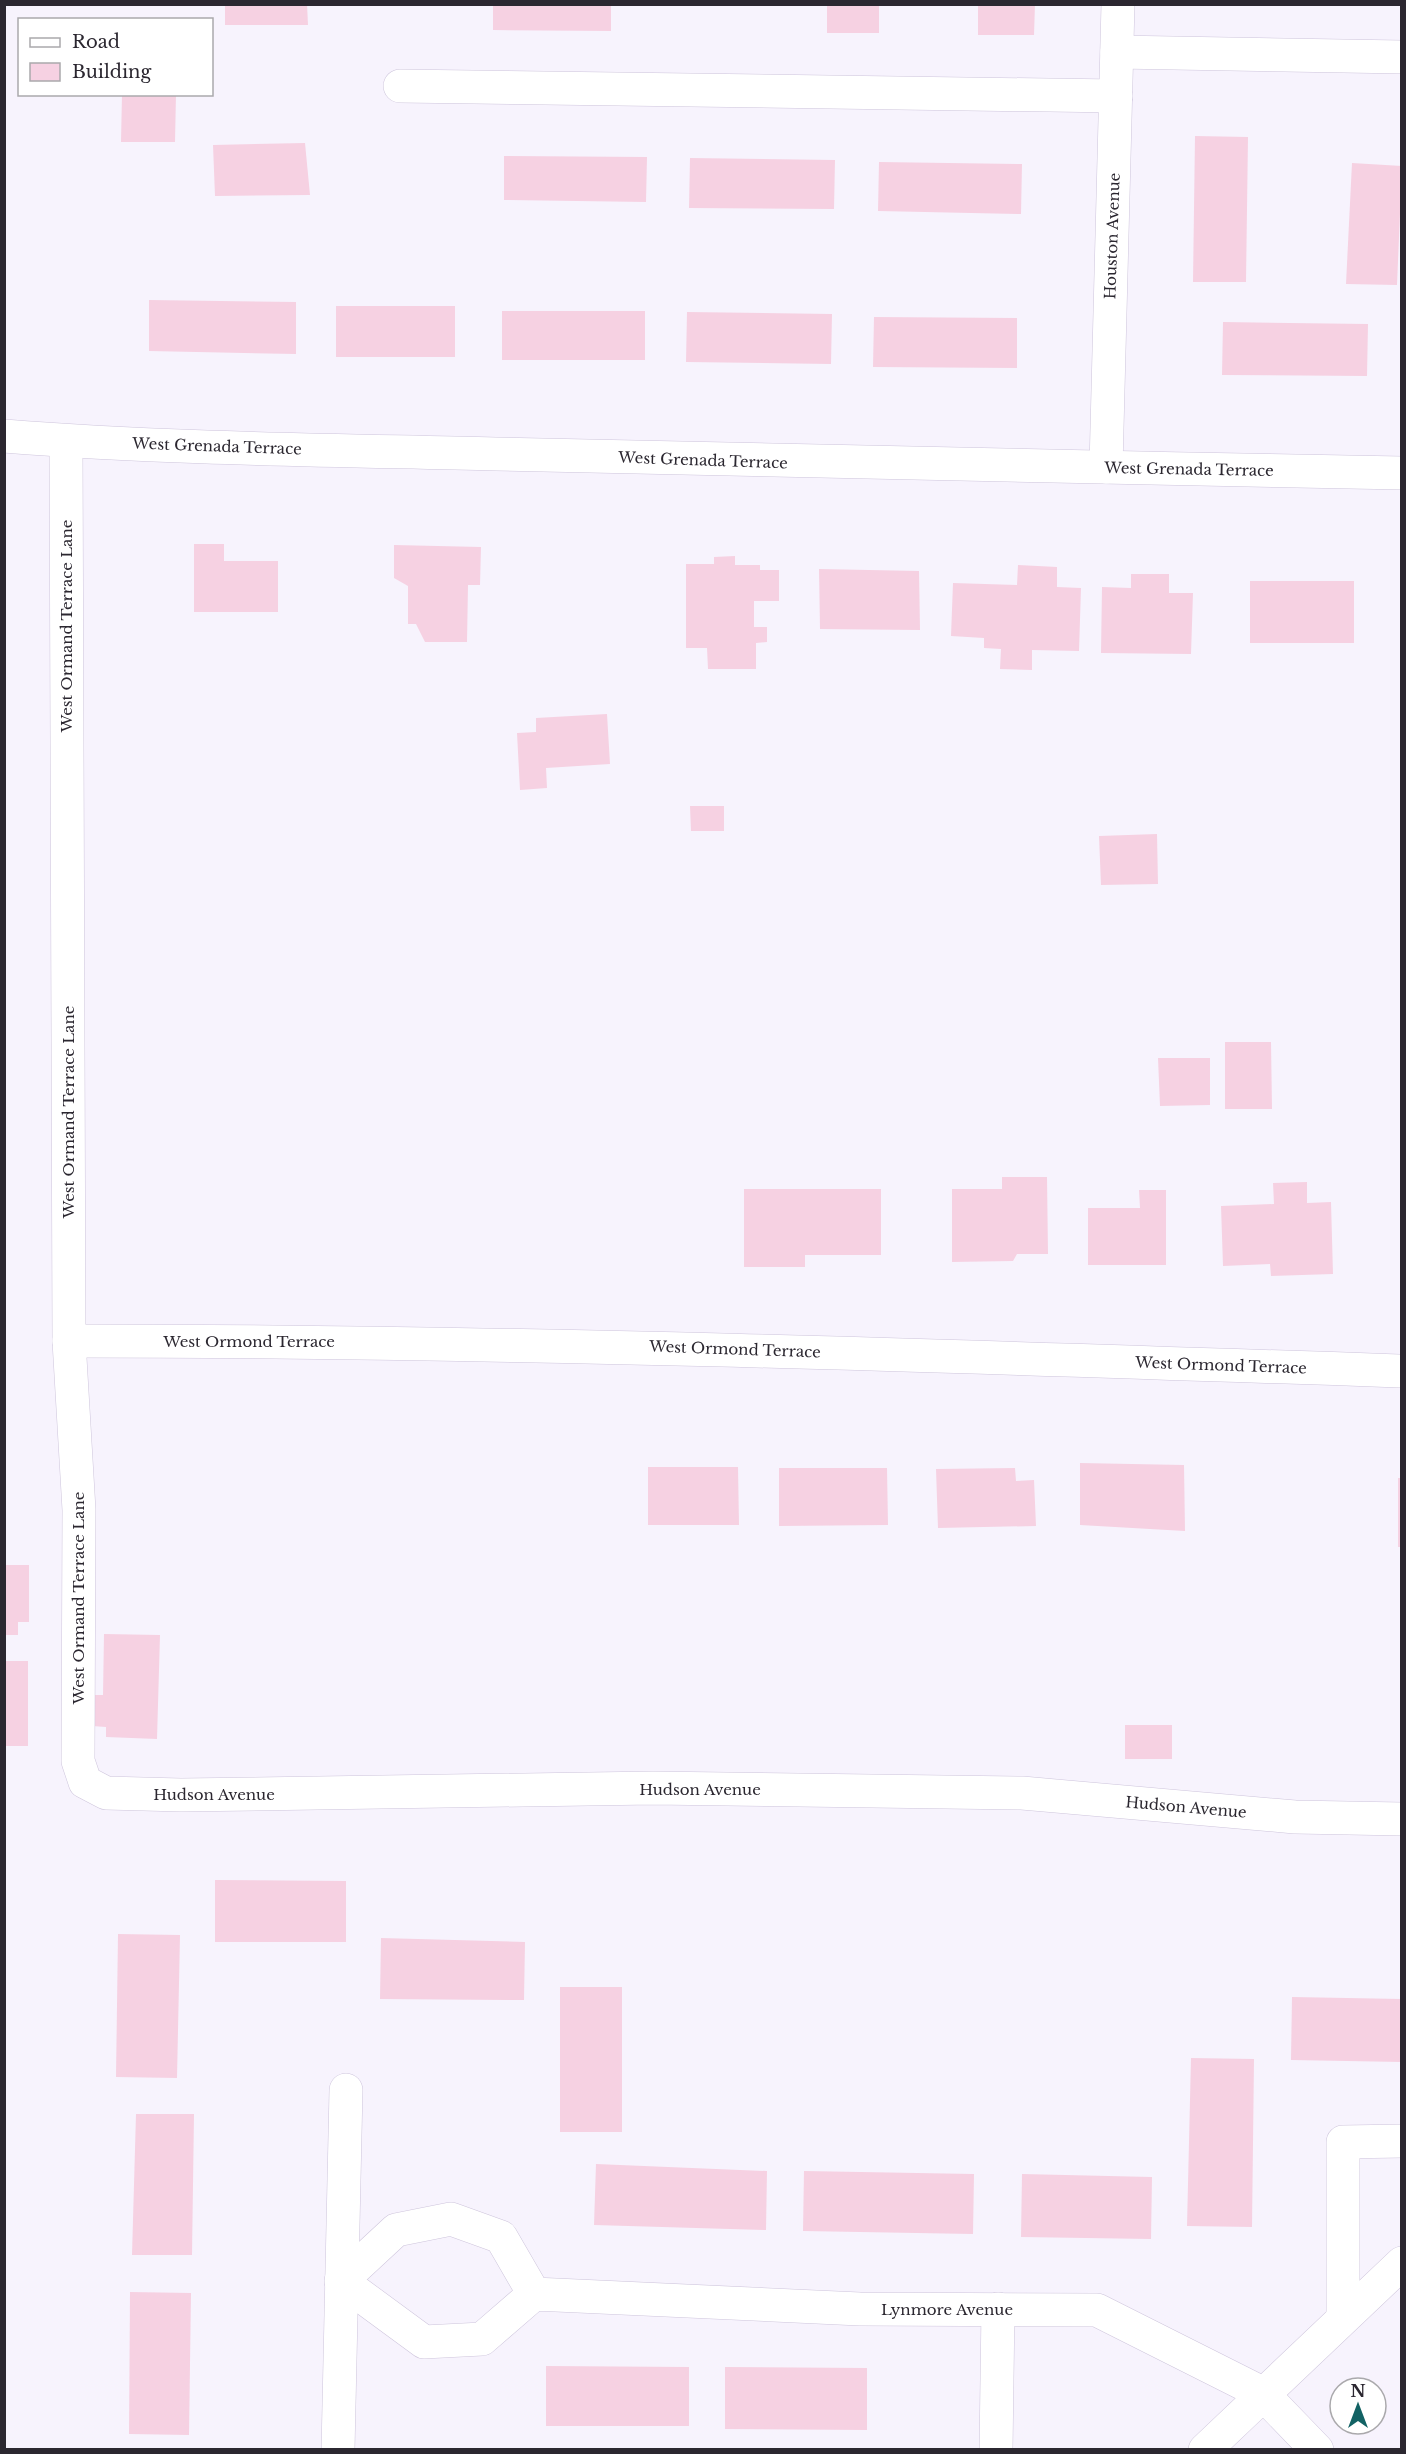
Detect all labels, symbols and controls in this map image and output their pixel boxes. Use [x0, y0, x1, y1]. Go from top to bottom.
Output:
legend [18, 18, 213, 96]
text: Road [72, 31, 120, 53]
text: Building [72, 61, 151, 83]
street label: Houston Avenue [1100, 172, 1124, 300]
street label: West Grenada Terrace [131, 434, 302, 458]
street label: West Grenada Terrace [617, 448, 788, 472]
street label: West Grenada Terrace [1103, 458, 1274, 480]
street label: West Ormand Terrace Lane [57, 520, 76, 733]
street label: West Ormand Terrace Lane [59, 1006, 78, 1219]
street label: West Ormond Terrace [162, 1332, 335, 1351]
street label: West Ormond Terrace [648, 1336, 821, 1361]
street label: West Ormond Terrace [1134, 1352, 1307, 1377]
street label: West Ormand Terrace Lane [69, 1492, 88, 1705]
street label: Hudson Avenue [639, 1780, 761, 1799]
street label: Hudson Avenue [153, 1785, 275, 1804]
street label: Hudson Avenue [1125, 1792, 1247, 1822]
street label: Lynmore Avenue [881, 2300, 1013, 2319]
north arrow [1328, 2376, 1388, 2436]
text: N [1350, 2381, 1366, 2401]

